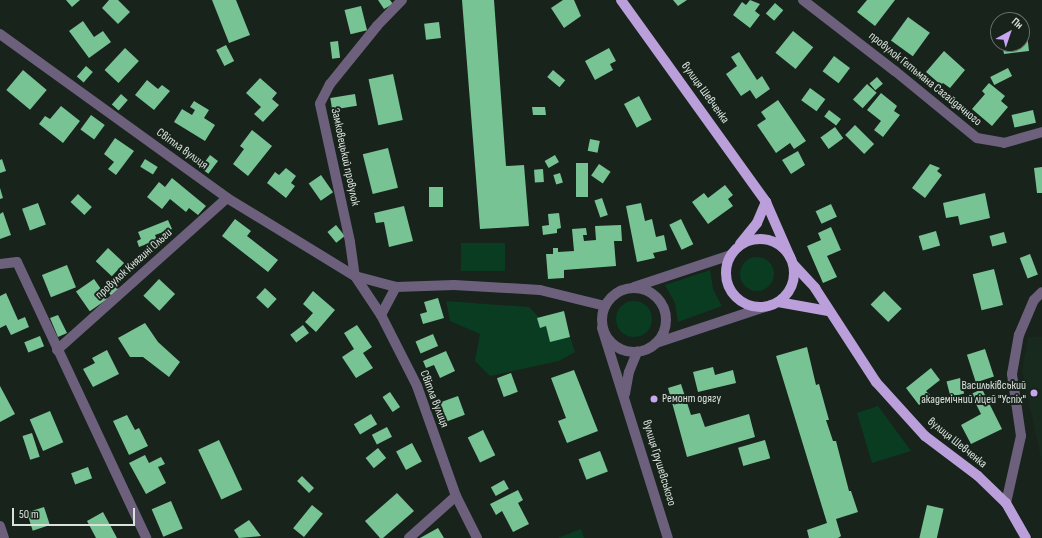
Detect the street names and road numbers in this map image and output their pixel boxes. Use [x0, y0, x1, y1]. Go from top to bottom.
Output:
street label: провулок Гетьмана Сагайдачного [866, 29, 984, 129]
street label: вулиця Шевченка [678, 60, 732, 126]
street label: Замковецький провулок [328, 107, 362, 207]
street label: Світла вулиця [153, 125, 211, 173]
street label: провулок Княгині Ольги [93, 226, 175, 302]
street label: Світла вулиця [416, 368, 452, 430]
street label: вулиця Шевченка [924, 415, 990, 471]
street label: вулиця Грушевського [639, 418, 679, 508]

